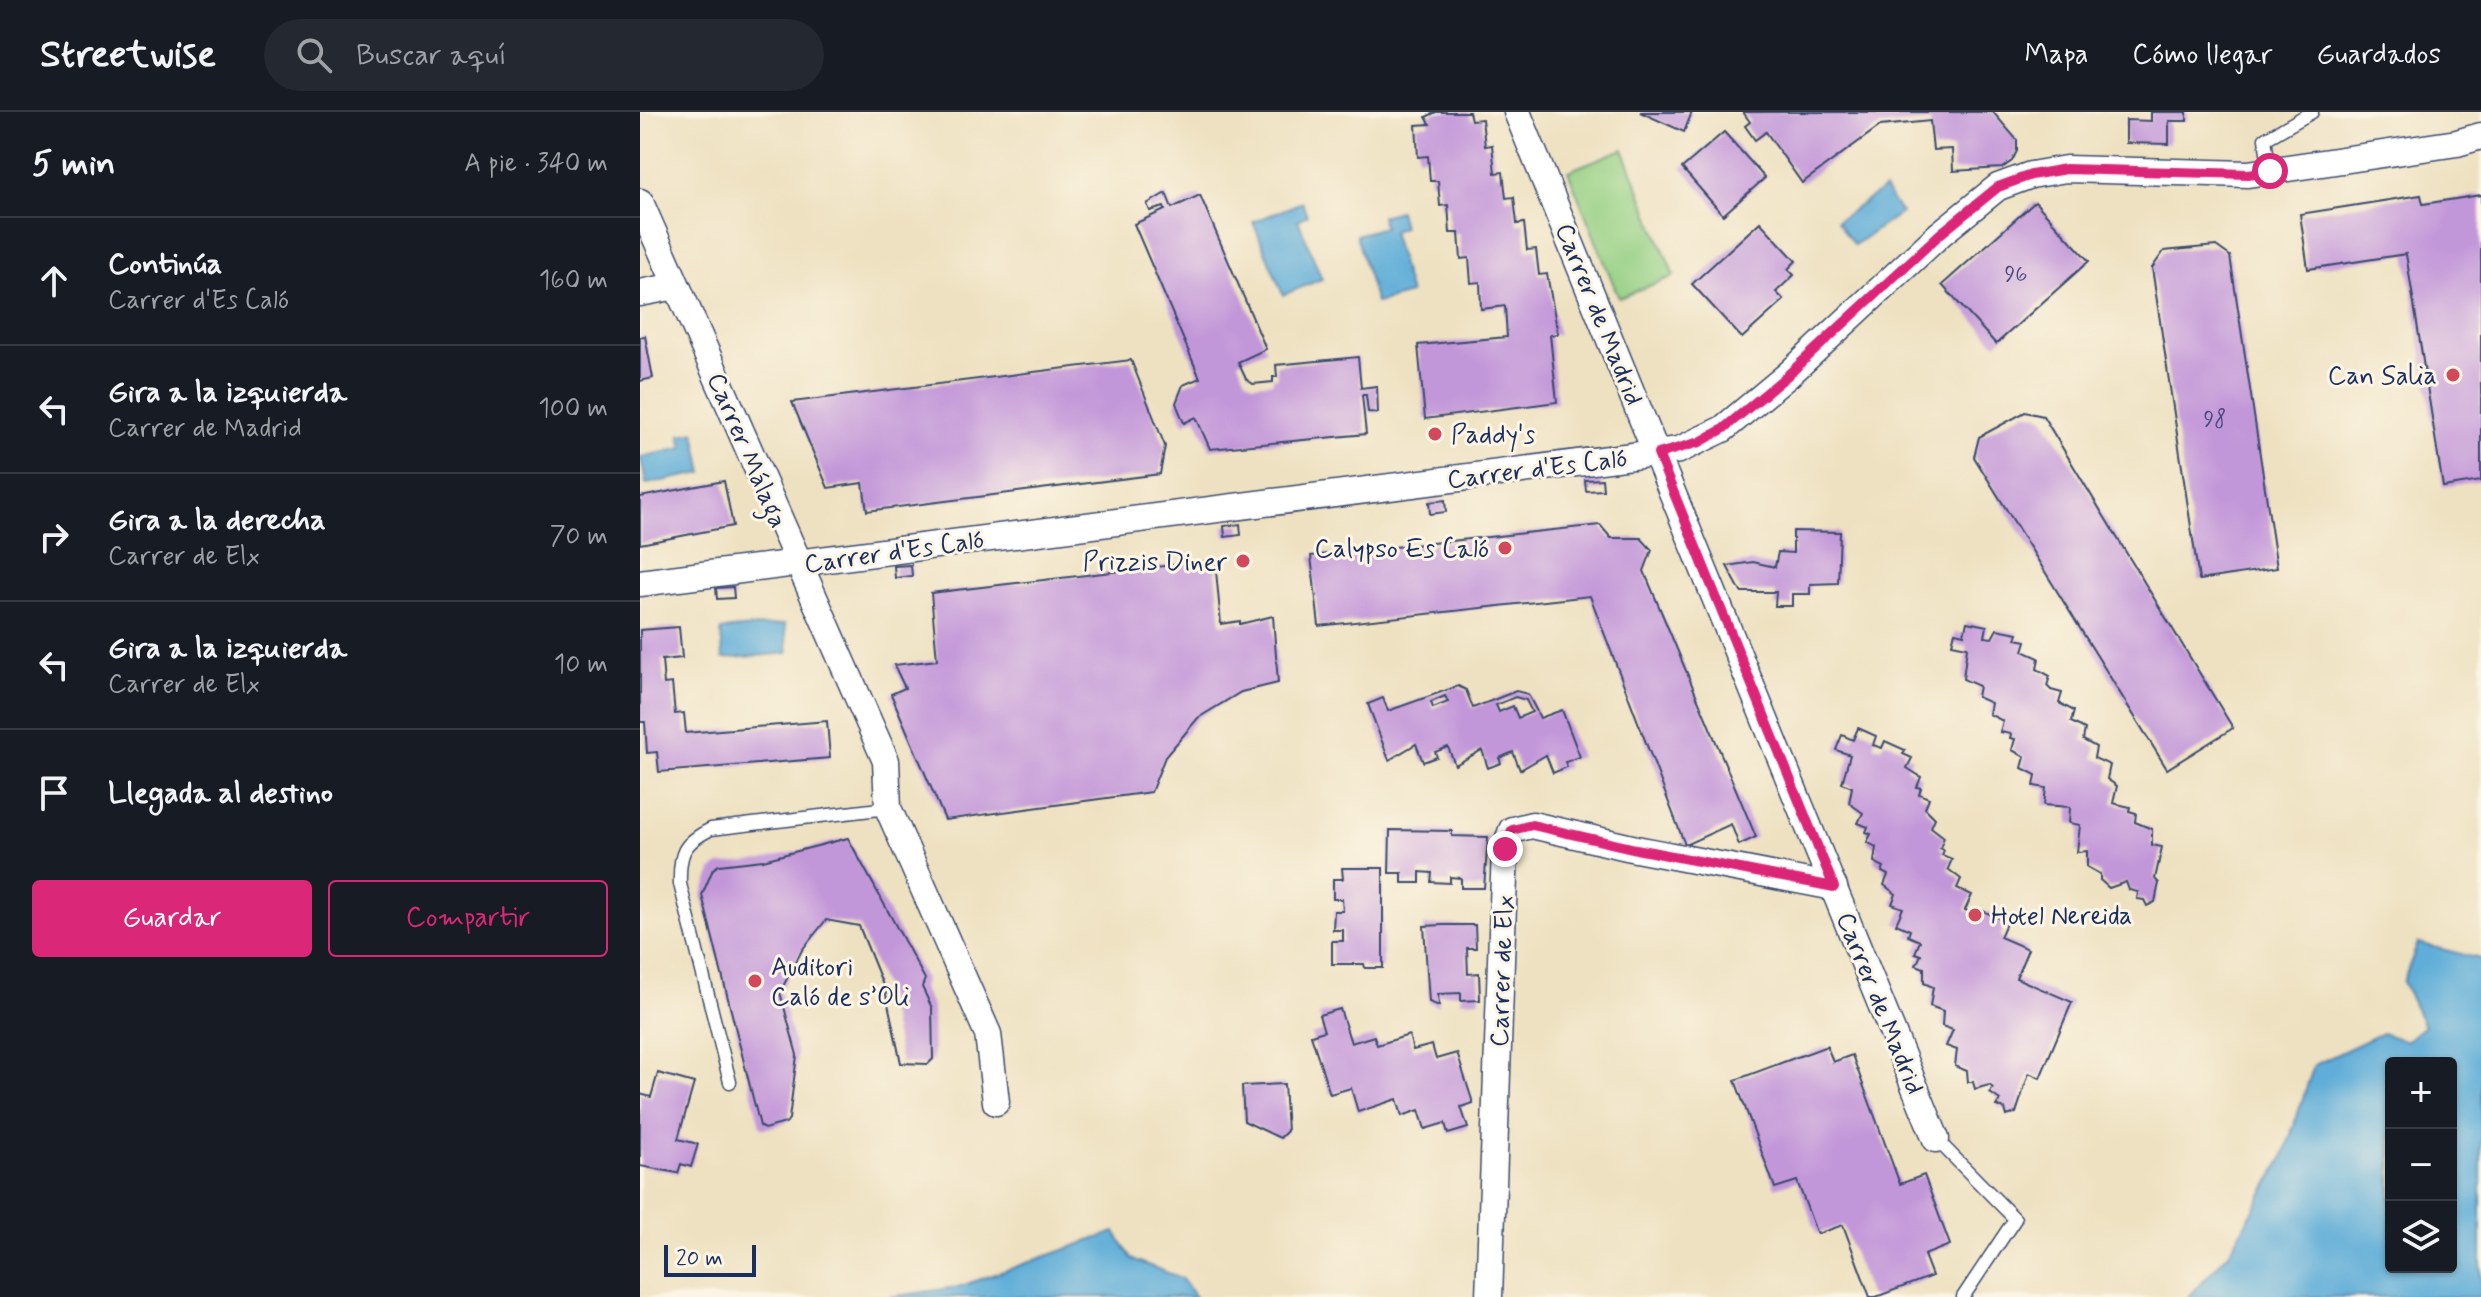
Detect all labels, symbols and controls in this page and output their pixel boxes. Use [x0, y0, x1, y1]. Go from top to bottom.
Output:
search box [264, 19, 824, 91]
text: Streetwise [40, 31, 216, 80]
icon: search [292, 33, 336, 77]
text: Buscar aquí [356, 36, 507, 75]
text: Mapa [2025, 37, 2088, 74]
text: Cómo llegar [2132, 37, 2272, 74]
text: Guardados [2316, 37, 2441, 74]
text: 5 min [32, 142, 115, 187]
text: A pie · 340 m [464, 147, 608, 181]
route start [2252, 153, 2288, 189]
street label: Carrer de Madrid [1546, 219, 1650, 411]
text: Continúa [108, 245, 222, 284]
icon: ahead [32, 259, 76, 303]
house number: 96 [2005, 261, 2027, 289]
text: 160 m [539, 264, 608, 298]
text: Carrer d'Es Caló [108, 284, 289, 318]
place label: Can Salia [2328, 360, 2437, 394]
marker: Can Salia [2444, 366, 2462, 384]
street label: Carrer Málaga [695, 368, 794, 535]
text: Gira a la izquierda [108, 373, 347, 412]
icon: left [32, 387, 76, 431]
text: 100 m [538, 392, 608, 426]
house number: 98 [2204, 406, 2226, 434]
text: Carrer de Madrid [108, 412, 302, 446]
place label: Paddy's [1451, 419, 1535, 453]
marker: Paddy's [1426, 425, 1444, 443]
street label: Carrer d'Es Caló [1445, 442, 1629, 498]
text: Gira a la derecha [108, 501, 326, 540]
icon: right [32, 515, 76, 559]
text: 70 m [550, 520, 608, 554]
street label: Carrer d'Es Caló [802, 524, 986, 582]
place label: Calypso Es Caló [1315, 533, 1489, 567]
marker: Calypso Es Caló [1496, 539, 1514, 557]
text: Carrer de Elx [108, 540, 260, 574]
place label: Prizzis Diner [1083, 546, 1227, 580]
marker: Prizzis Diner [1234, 552, 1252, 570]
text: Gira a la izquierda [108, 629, 347, 668]
icon: left [32, 643, 76, 687]
text: 10 m [554, 648, 608, 682]
text: Carrer de Elx [108, 668, 260, 702]
icon: arrive [32, 771, 76, 815]
text: Llegada al destino [108, 774, 333, 813]
route end [1487, 831, 1523, 867]
button: Guardar [32, 880, 312, 957]
button: Compartir [328, 880, 608, 957]
street label: Carrer de Elx [1483, 895, 1523, 1047]
place label: Hotel Nereida [1991, 900, 2132, 934]
marker: Hotel Nereida [1966, 906, 1984, 924]
street label: Carrer de Madrid [1827, 908, 1931, 1100]
place label: Auditori Caló de s’Oli [771, 951, 910, 1015]
marker: Auditori Caló de s’Oli [746, 972, 764, 990]
map controls [2385, 1057, 2457, 1273]
button: + [2385, 1057, 2457, 1129]
button: − [2385, 1129, 2457, 1201]
button: layers [2385, 1201, 2457, 1273]
scale bar [664, 1241, 756, 1277]
text: 20 m [676, 1245, 723, 1273]

